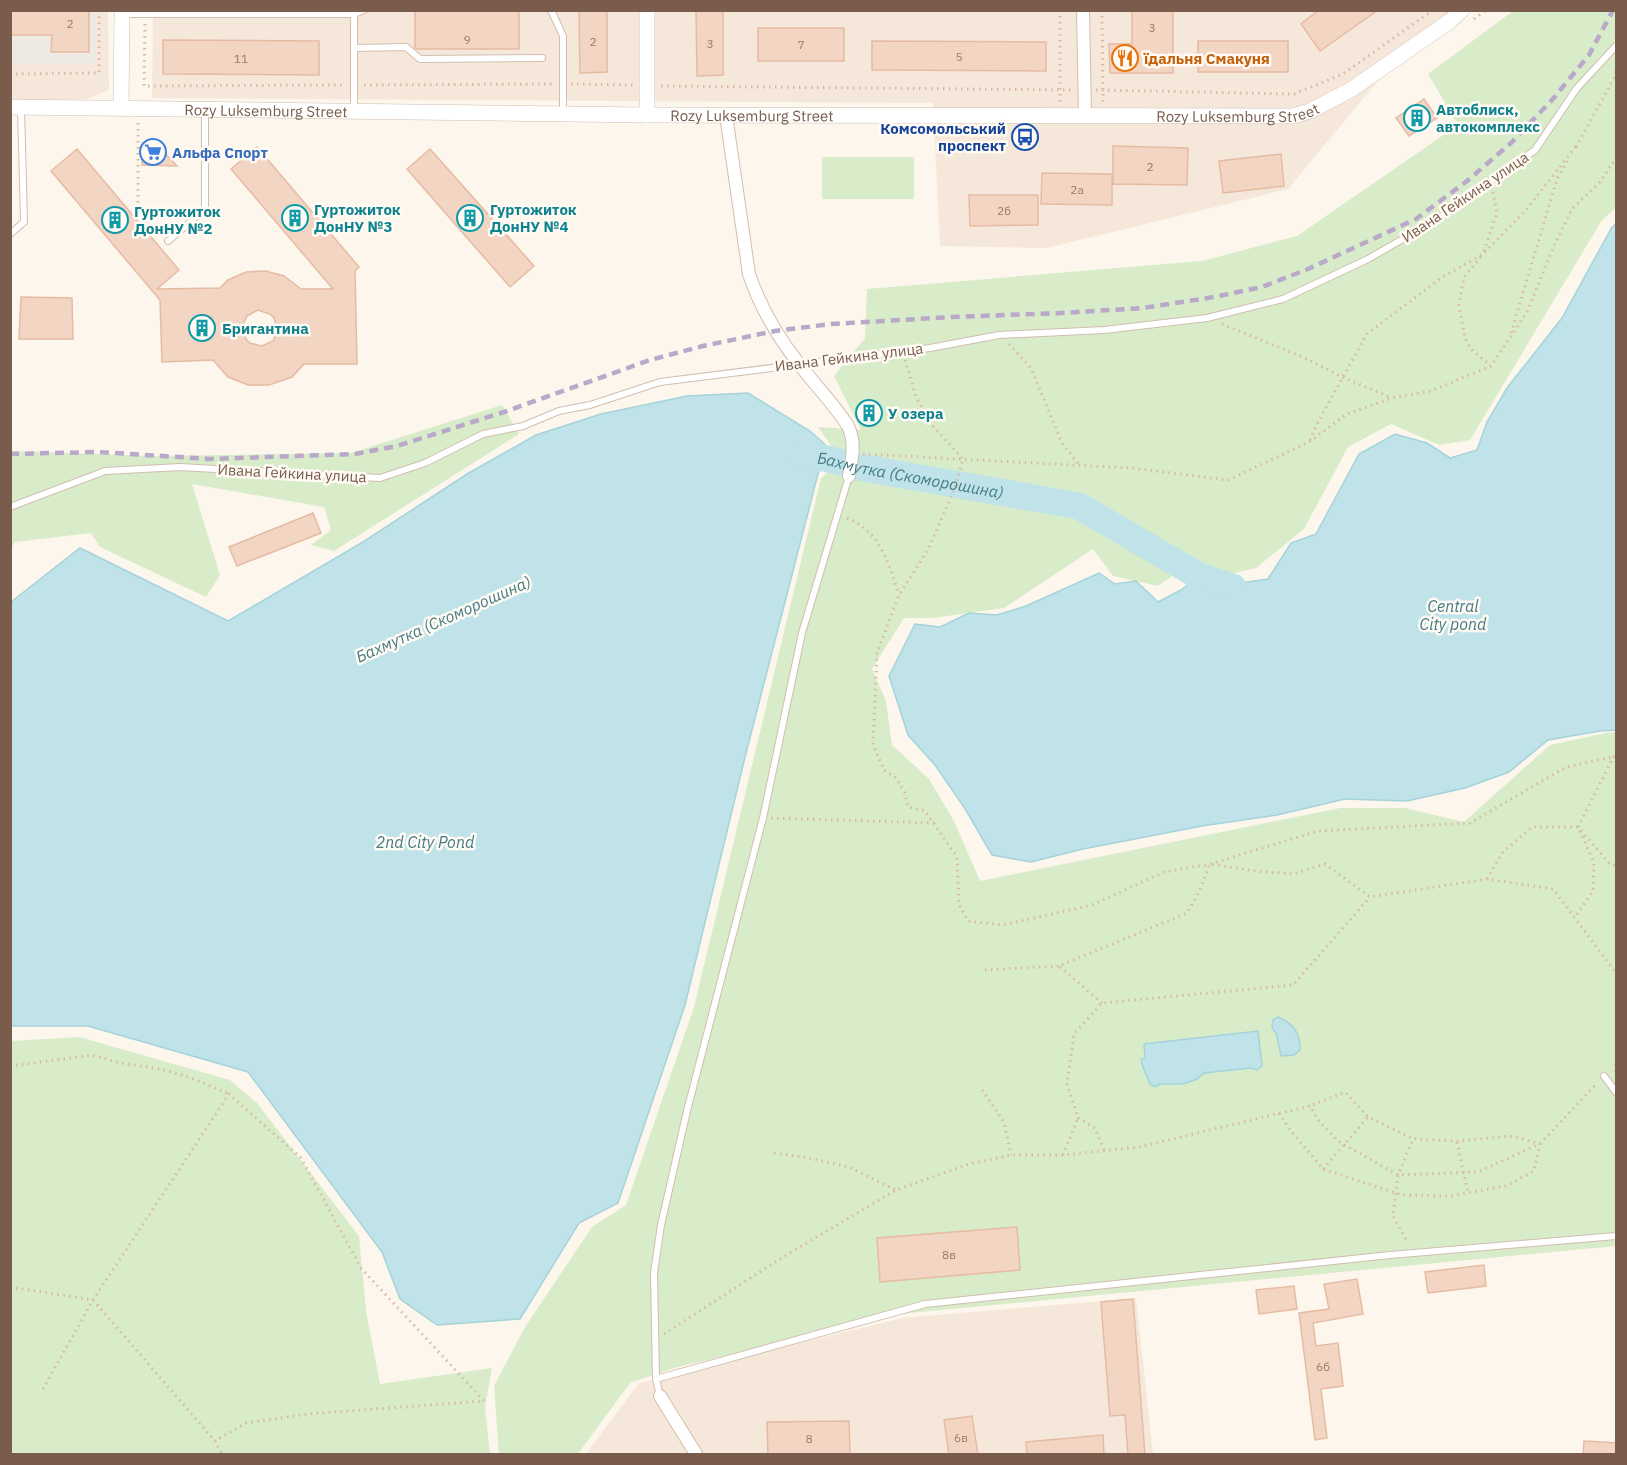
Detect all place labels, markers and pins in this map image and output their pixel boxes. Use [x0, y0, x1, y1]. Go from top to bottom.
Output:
restaurant icon: їдальня Смакуня [1110, 43, 1140, 73]
place label: їдальня Смакуня [1143, 49, 1270, 68]
place label: Автоблиск, автокомплекс [1436, 100, 1540, 136]
building icon: Автоблиск, автокомплекс [1402, 103, 1432, 133]
place label: Комсомольський проспект [880, 119, 1007, 155]
bus stop icon: Комсомольський проспект [1010, 122, 1040, 152]
supermarket icon: Альфа Спорт [138, 137, 168, 167]
place label: Альфа Спорт [172, 143, 268, 162]
place label: Гуртожиток ДонНУ №3 [314, 200, 401, 236]
place label: Гуртожиток ДонНУ №4 [490, 200, 577, 236]
place label: Гуртожиток ДонНУ №2 [134, 202, 221, 238]
building icon: Гуртожиток ДонНУ №3 [280, 203, 310, 233]
building icon: Гуртожиток ДонНУ №4 [455, 203, 485, 233]
building icon: Гуртожиток ДонНУ №2 [100, 205, 130, 235]
building icon: Бригантина [187, 313, 217, 343]
place label: Бригантина [222, 319, 309, 338]
building icon: У озера [854, 398, 884, 428]
place label: У озера [888, 404, 944, 423]

